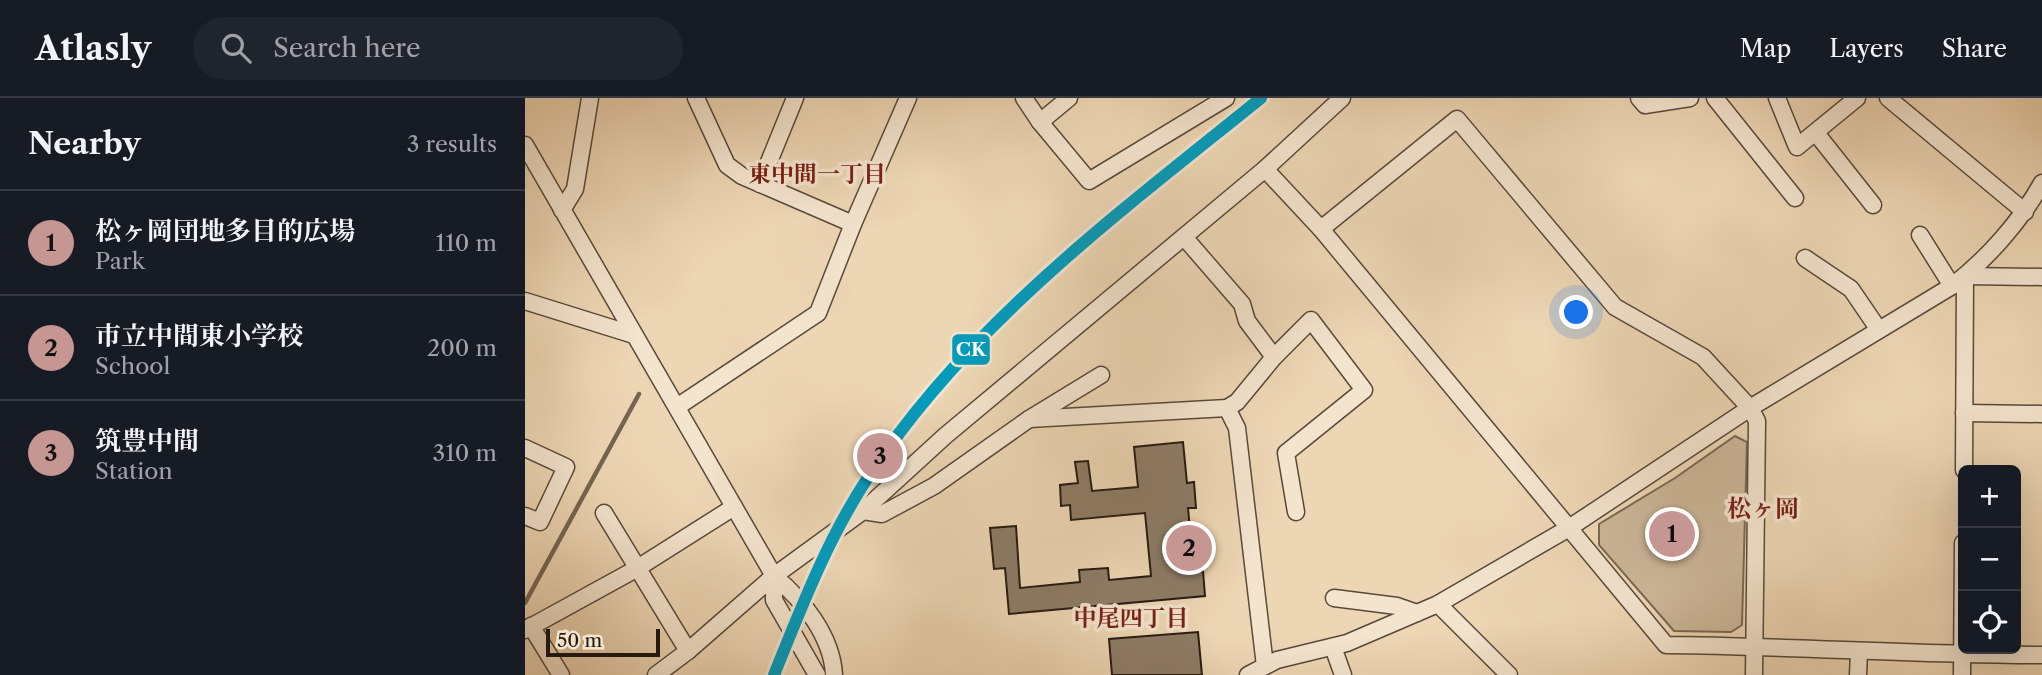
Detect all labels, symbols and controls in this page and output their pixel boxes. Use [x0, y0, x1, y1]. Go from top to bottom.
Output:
search box [193, 17, 683, 80]
text: Atlasly [35, 28, 151, 69]
icon: search [217, 29, 255, 67]
text: Search here [273, 32, 420, 64]
text: Map [1740, 34, 1791, 63]
text: Layers [1829, 34, 1904, 63]
text: Share [1942, 34, 2007, 63]
text: Nearby [28, 125, 141, 162]
text: 3 results [407, 130, 497, 158]
district label: 東中間一丁目 [748, 160, 886, 188]
text: 松ヶ岡団地多目的広場 [95, 215, 355, 247]
text: 1 [46, 229, 56, 257]
text: 110 m [436, 229, 497, 257]
text: Park [95, 247, 145, 275]
your location [1559, 295, 1593, 329]
text: 市立中間東小学校 [95, 320, 303, 352]
line badge: CK [951, 333, 991, 366]
text: 2 [44, 334, 58, 362]
text: 200 m [427, 334, 497, 362]
text: CK [956, 338, 987, 361]
text: School [95, 352, 170, 380]
text: 筑豊中間 [95, 425, 199, 457]
pin: 3 [857, 430, 903, 482]
text: 3 [45, 439, 58, 467]
text: 310 m [433, 439, 497, 467]
text: Station [95, 457, 173, 485]
map controls [1958, 465, 2021, 654]
button: + [1958, 465, 2021, 528]
district label: 松ヶ岡 [1727, 494, 1799, 523]
pin: 1 [1649, 508, 1695, 560]
pin: 2 [1166, 522, 1212, 574]
button: − [1958, 528, 2021, 591]
button: locate [1958, 591, 2021, 654]
district label: 中尾四丁目 [1074, 604, 1189, 632]
scale bar [546, 626, 660, 658]
text: 50 m [557, 629, 602, 652]

